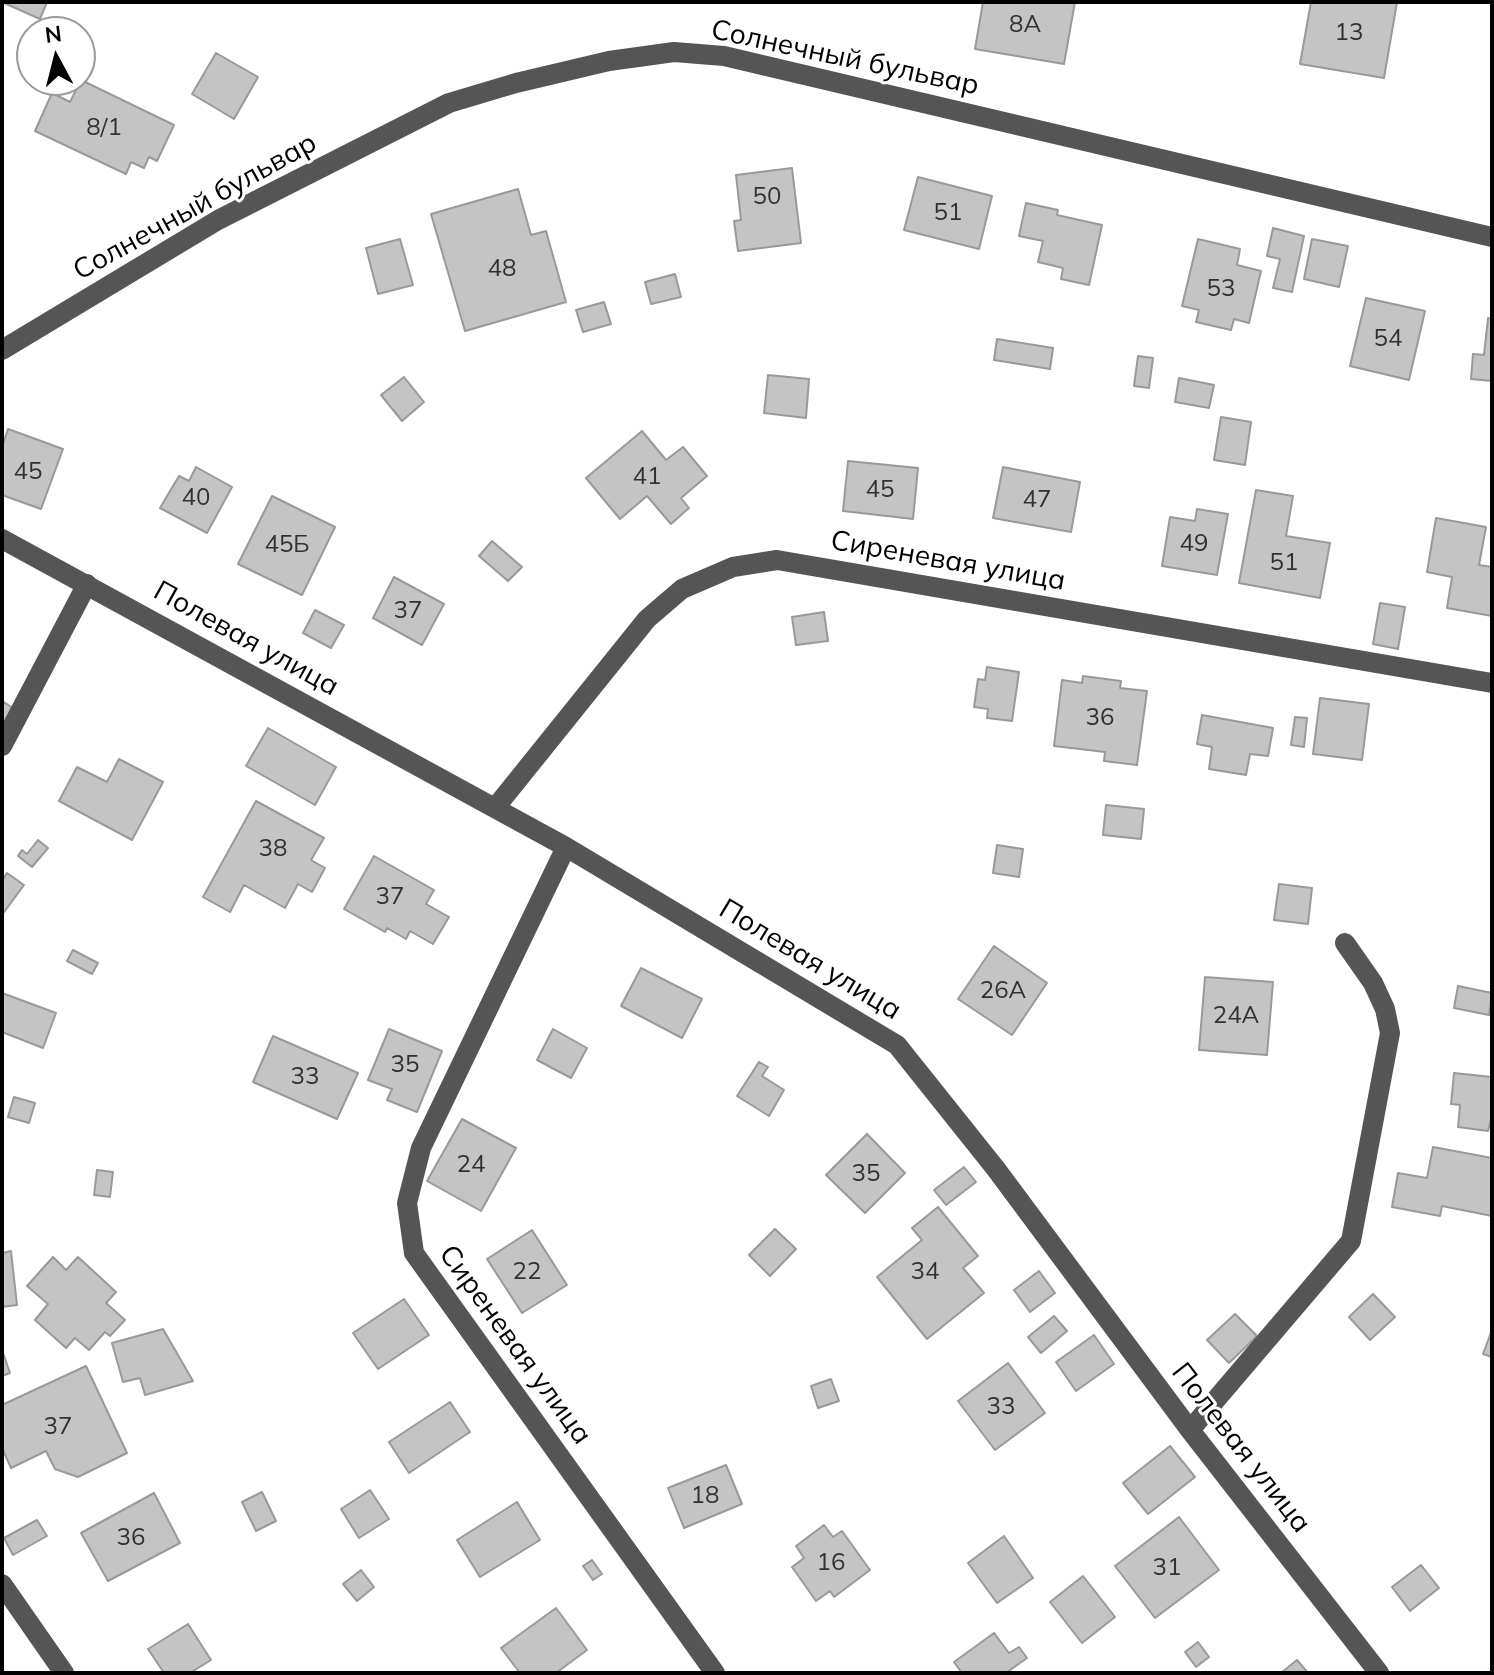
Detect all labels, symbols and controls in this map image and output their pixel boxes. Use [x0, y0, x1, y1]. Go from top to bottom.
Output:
house number: 8А [1009, 11, 1041, 39]
street label: Солнечный бульвар [708, 13, 982, 103]
north arrow [16, 16, 96, 96]
text: N [43, 19, 63, 49]
house number: 13 [1335, 19, 1363, 47]
house number: 8/1 [86, 114, 122, 142]
street label: Солнечный бульвар [68, 126, 322, 288]
house number: 50 [753, 183, 781, 211]
house number: 51 [934, 199, 962, 227]
house number: 48 [488, 255, 516, 283]
house number: 53 [1207, 275, 1235, 303]
house number: 54 [1374, 325, 1402, 353]
house number: 45 [14, 458, 42, 486]
house number: 41 [633, 463, 661, 491]
house number: 45 [866, 476, 894, 504]
house number: 40 [182, 484, 210, 512]
house number: 47 [1023, 486, 1051, 514]
street label: Сиреневая улица [828, 524, 1068, 598]
house number: 49 [1180, 530, 1208, 558]
house number: 45Б [264, 531, 310, 559]
house number: 51 [1270, 549, 1298, 577]
street label: Полевая улица [148, 574, 344, 704]
house number: 37 [394, 597, 422, 625]
house number: 36 [1086, 704, 1114, 732]
house number: 38 [259, 835, 287, 863]
house number: 37 [376, 883, 404, 911]
street label: Полевая улица [713, 892, 907, 1028]
house number: 26А [980, 977, 1026, 1005]
house number: 24А [1213, 1002, 1259, 1030]
house number: 35 [391, 1051, 419, 1079]
house number: 33 [291, 1063, 319, 1091]
house number: 24 [457, 1151, 485, 1179]
house number: 35 [852, 1160, 880, 1188]
street label: Сиреневая улица [432, 1239, 598, 1451]
house number: 22 [513, 1258, 541, 1286]
house number: 34 [911, 1258, 939, 1286]
street label: Полевая улица [1164, 1356, 1318, 1540]
house number: 33 [987, 1393, 1015, 1421]
house number: 37 [44, 1413, 72, 1441]
house number: 18 [691, 1482, 719, 1510]
house number: 36 [117, 1524, 145, 1552]
house number: 16 [817, 1549, 845, 1577]
house number: 31 [1153, 1554, 1181, 1582]

